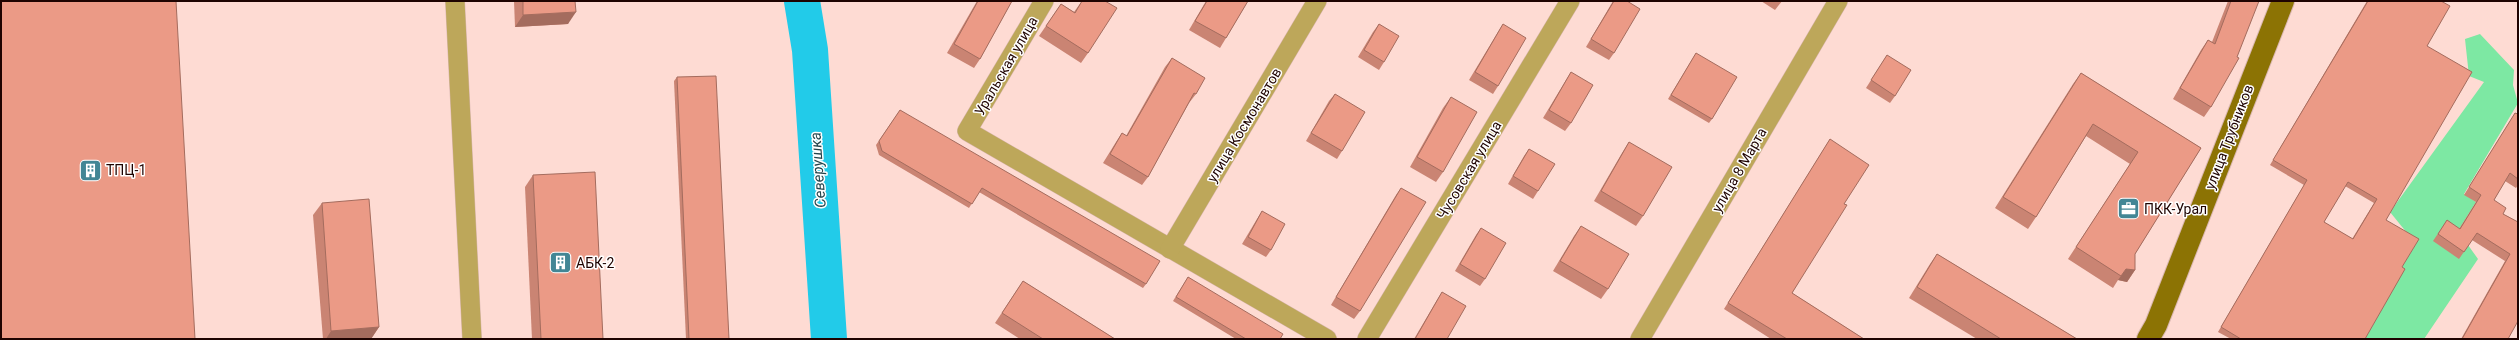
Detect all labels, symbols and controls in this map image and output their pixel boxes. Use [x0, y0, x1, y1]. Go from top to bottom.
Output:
street label: Уральская улица [971, 14, 1041, 118]
street label: улица Космонавтов [1204, 65, 1284, 185]
street label: улица Трубников [2202, 82, 2256, 192]
street label: Чусовская улица [1433, 118, 1505, 222]
street label: улица 8 Марта [1708, 125, 1770, 215]
water label: Северушка [806, 132, 830, 208]
building icon: ТПЦ-1 [77, 157, 103, 183]
place label: ТПЦ-1 [106, 162, 146, 178]
office icon: ПКК-Урал [2116, 196, 2142, 222]
place label: ПКК-Урал [2144, 201, 2207, 217]
building icon: АБК-2 [547, 250, 573, 276]
place label: АБК-2 [576, 255, 614, 271]

